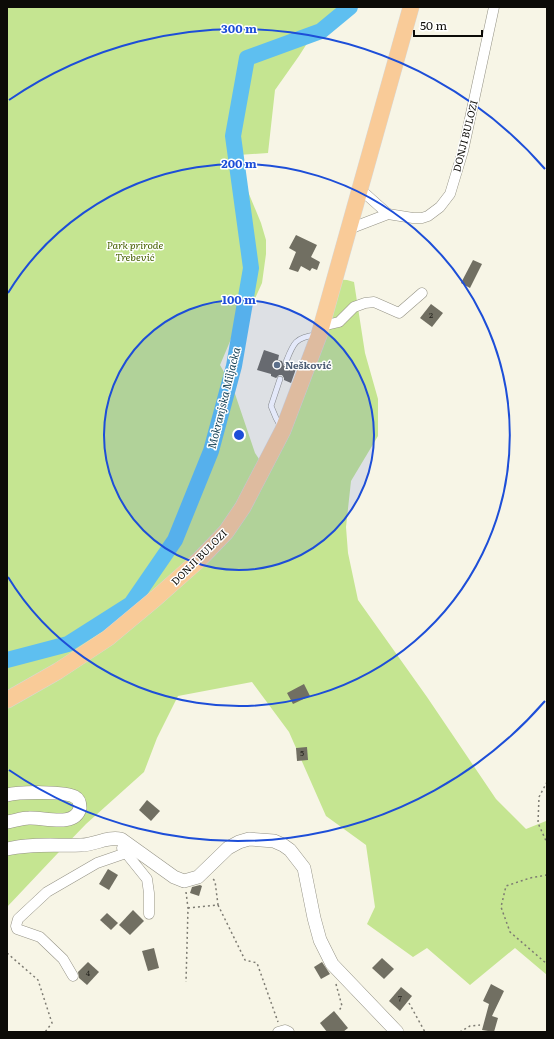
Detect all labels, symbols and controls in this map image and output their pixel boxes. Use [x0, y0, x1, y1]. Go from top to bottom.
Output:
scale bar [414, 12, 482, 38]
text: 50 m [420, 16, 447, 34]
text: 300 m [221, 19, 257, 37]
street label: DONJI BULOZI [448, 98, 481, 173]
text: 200 m [221, 154, 257, 172]
park label: Park prirode Trebević [107, 237, 163, 264]
text: 100 m [222, 290, 256, 308]
house number: 2 [429, 309, 433, 320]
water label: Mokranjska Miljacka [203, 345, 244, 450]
place label: Nešković [285, 357, 332, 372]
marker: Nešković [272, 360, 282, 370]
centre of rings [232, 428, 246, 442]
street label: DONJI BULOZI [167, 525, 230, 588]
house number: 5 [300, 747, 304, 758]
house number: 4 [86, 967, 91, 978]
house number: 7 [398, 992, 402, 1003]

